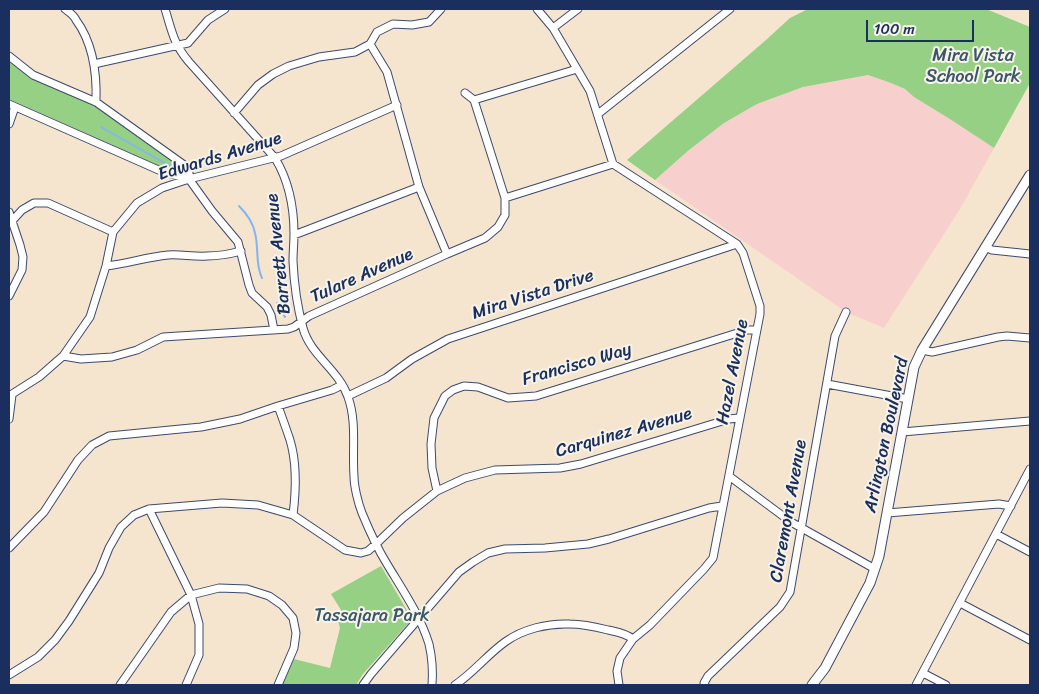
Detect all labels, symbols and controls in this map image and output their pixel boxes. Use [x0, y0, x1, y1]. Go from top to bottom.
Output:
scale bar [869, 10, 976, 42]
text: 100 m [874, 16, 915, 42]
park label: Mira Vista School Park [926, 45, 1020, 88]
street label: Edwards Avenue [156, 128, 284, 186]
street label: Barrett Avenue [262, 192, 296, 316]
street label: Tulare Avenue [307, 244, 417, 308]
street label: Mira Vista Drive [469, 265, 597, 325]
street label: Hazel Avenue [712, 317, 754, 427]
street label: Francisco Way [520, 339, 634, 391]
street label: Arlington Boulevard [860, 356, 914, 514]
street label: Carquinez Avenue [553, 403, 695, 463]
street label: Claremont Avenue [766, 438, 812, 584]
park label: Tassajara Park [314, 605, 430, 627]

